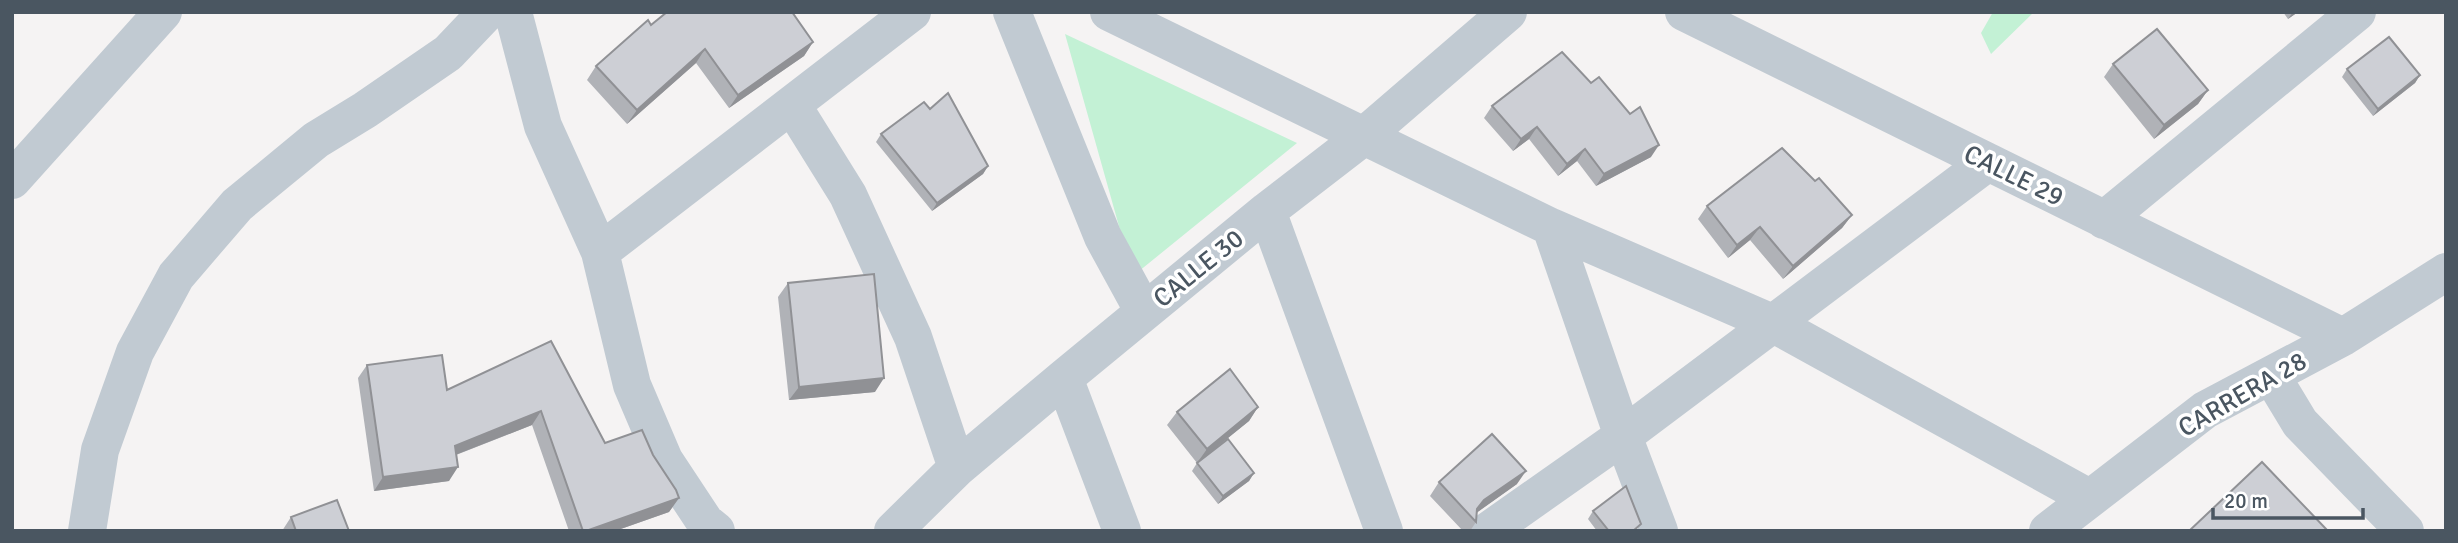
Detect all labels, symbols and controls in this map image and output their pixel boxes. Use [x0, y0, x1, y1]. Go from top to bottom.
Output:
street label: CALLE 29 [1959, 138, 2069, 214]
street label: CALLE 30 [1147, 223, 1250, 315]
street label: CARRERA 28 [2173, 345, 2312, 444]
scale bar [2213, 476, 2364, 520]
text: 20 m [2224, 488, 2268, 514]

